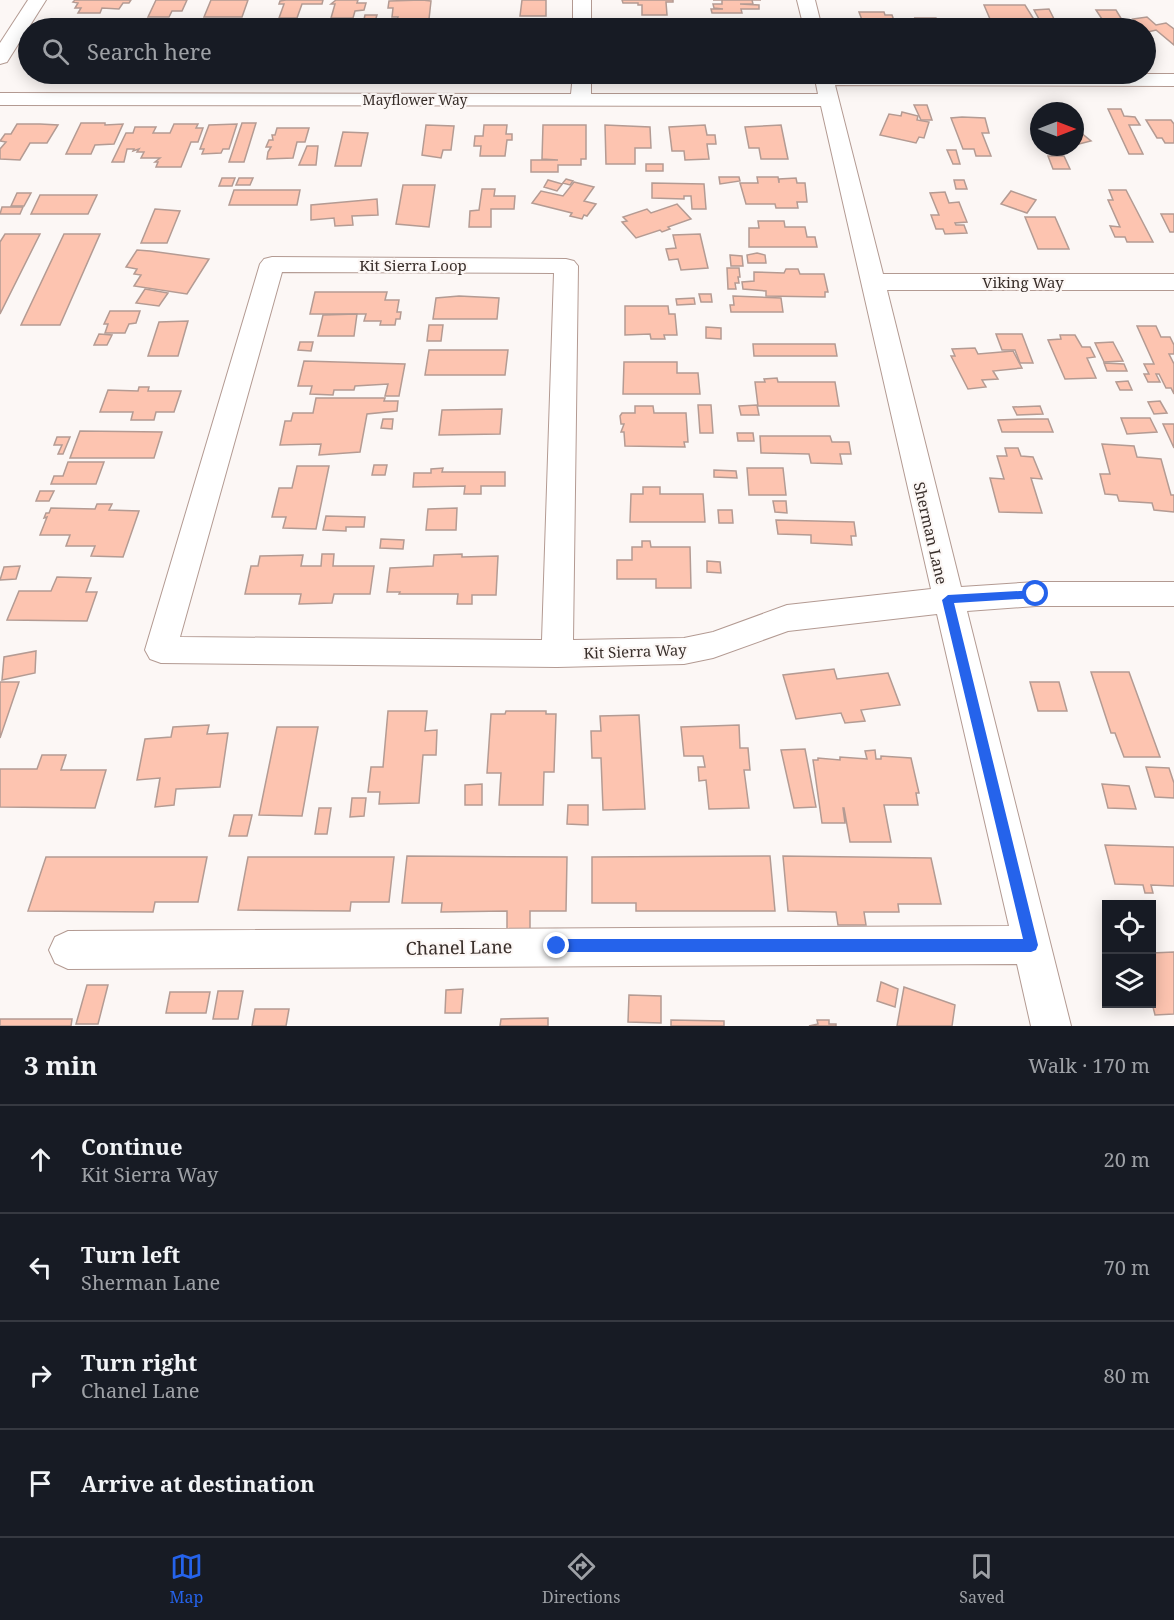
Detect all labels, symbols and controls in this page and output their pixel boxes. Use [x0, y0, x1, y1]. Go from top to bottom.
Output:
search box [18, 18, 1156, 84]
icon: search [39, 35, 72, 68]
text: Search here [87, 36, 212, 66]
street label: Mayflower Way [363, 90, 468, 109]
north arrow [1030, 102, 1084, 156]
street label: Kit Sierra Loop [359, 255, 467, 275]
street label: Viking Way [982, 272, 1064, 292]
street label: Sherman Lane [910, 480, 952, 586]
route start [1022, 580, 1048, 606]
street label: Kit Sierra Way [583, 639, 687, 663]
map controls [1102, 900, 1156, 1008]
button: locate [1102, 900, 1156, 954]
route end [543, 932, 569, 958]
street label: Chanel Lane [405, 934, 513, 960]
button: layers [1102, 954, 1156, 1008]
text: 3 min [24, 1047, 98, 1083]
text: Walk · 170 m [1028, 1052, 1150, 1079]
text: Continue [81, 1131, 183, 1161]
icon: ahead [24, 1143, 57, 1176]
text: 20 m [1104, 1146, 1150, 1173]
text: Kit Sierra Way [81, 1161, 218, 1188]
text: Turn left [81, 1239, 180, 1269]
icon: left [24, 1251, 57, 1284]
text: 70 m [1104, 1254, 1150, 1281]
text: Sherman Lane [81, 1269, 220, 1296]
text: Turn right [81, 1347, 197, 1377]
icon: right [24, 1359, 57, 1392]
text: 80 m [1104, 1362, 1150, 1389]
text: Chanel Lane [81, 1377, 200, 1404]
icon: arrive [24, 1467, 57, 1500]
text: Arrive at destination [81, 1468, 315, 1498]
tab: Map [169, 1550, 203, 1608]
tab: Directions [542, 1550, 620, 1608]
tab: Saved [959, 1550, 1005, 1608]

